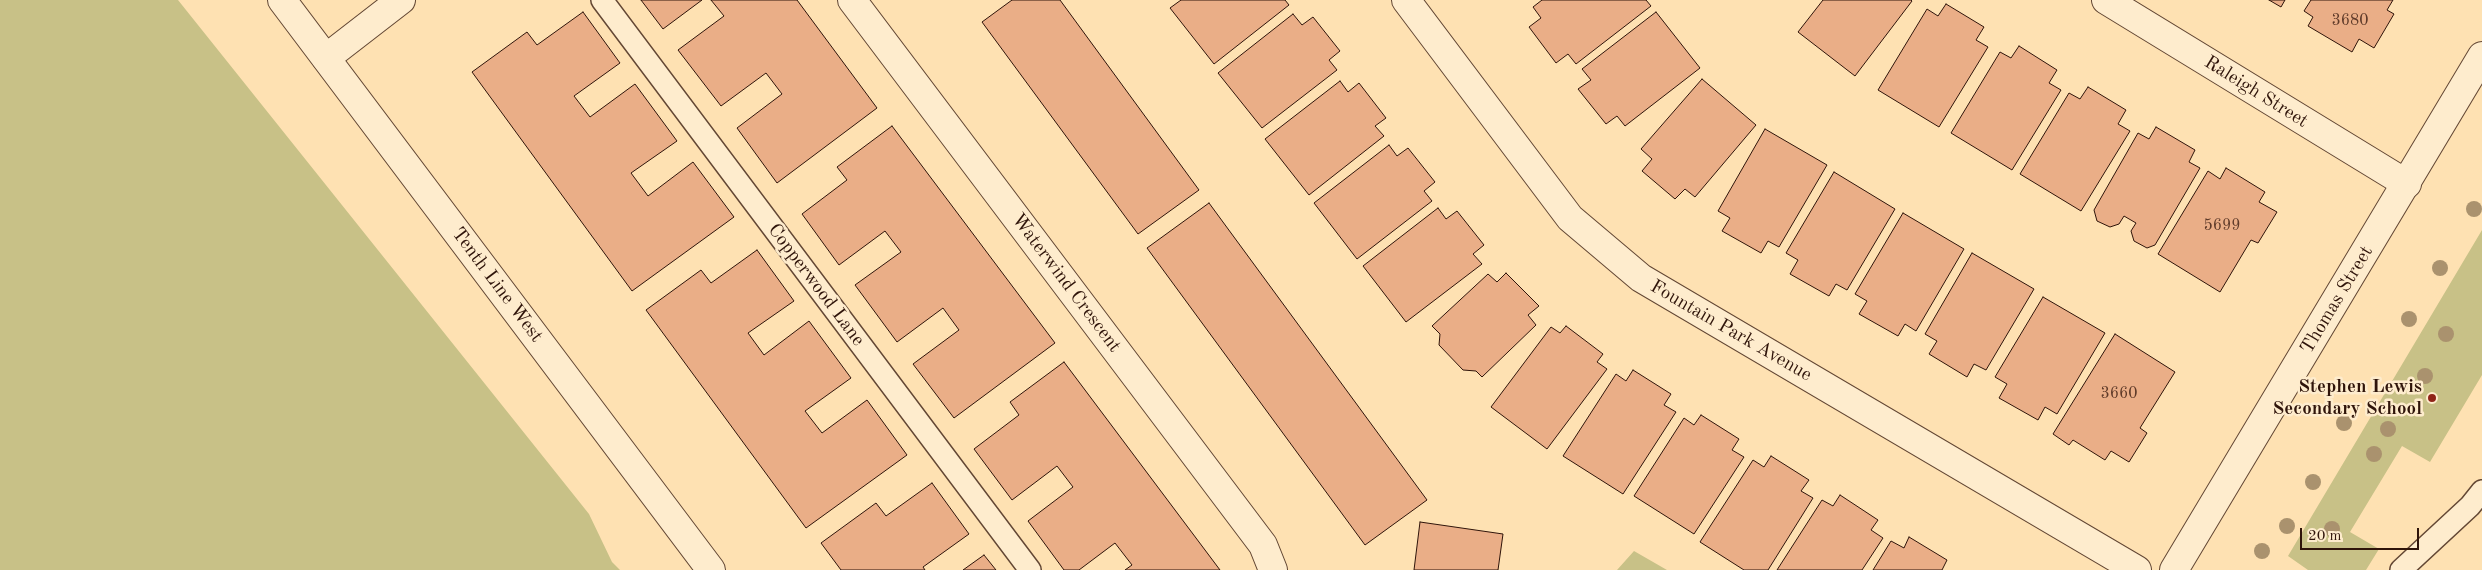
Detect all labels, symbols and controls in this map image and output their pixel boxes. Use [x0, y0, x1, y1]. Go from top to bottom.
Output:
house number: 3680 [2331, 11, 2369, 31]
street label: Raleigh Street [2200, 51, 2312, 133]
street label: Waterwind Crescent [1006, 209, 1126, 357]
house number: 5699 [2203, 216, 2241, 236]
street label: Copperwood Lane [763, 219, 869, 351]
street label: Tenth Line West [446, 223, 548, 347]
street label: Thomas Street [2296, 242, 2378, 358]
street label: Fountain Park Avenue [1646, 275, 1816, 387]
place label: Stephen Lewis Secondary School [2273, 376, 2422, 420]
house number: 3660 [2100, 384, 2138, 404]
marker: Stephen Lewis Secondary School [2426, 392, 2438, 404]
scale bar [2302, 518, 2421, 550]
text: 20 m [2308, 529, 2342, 544]

